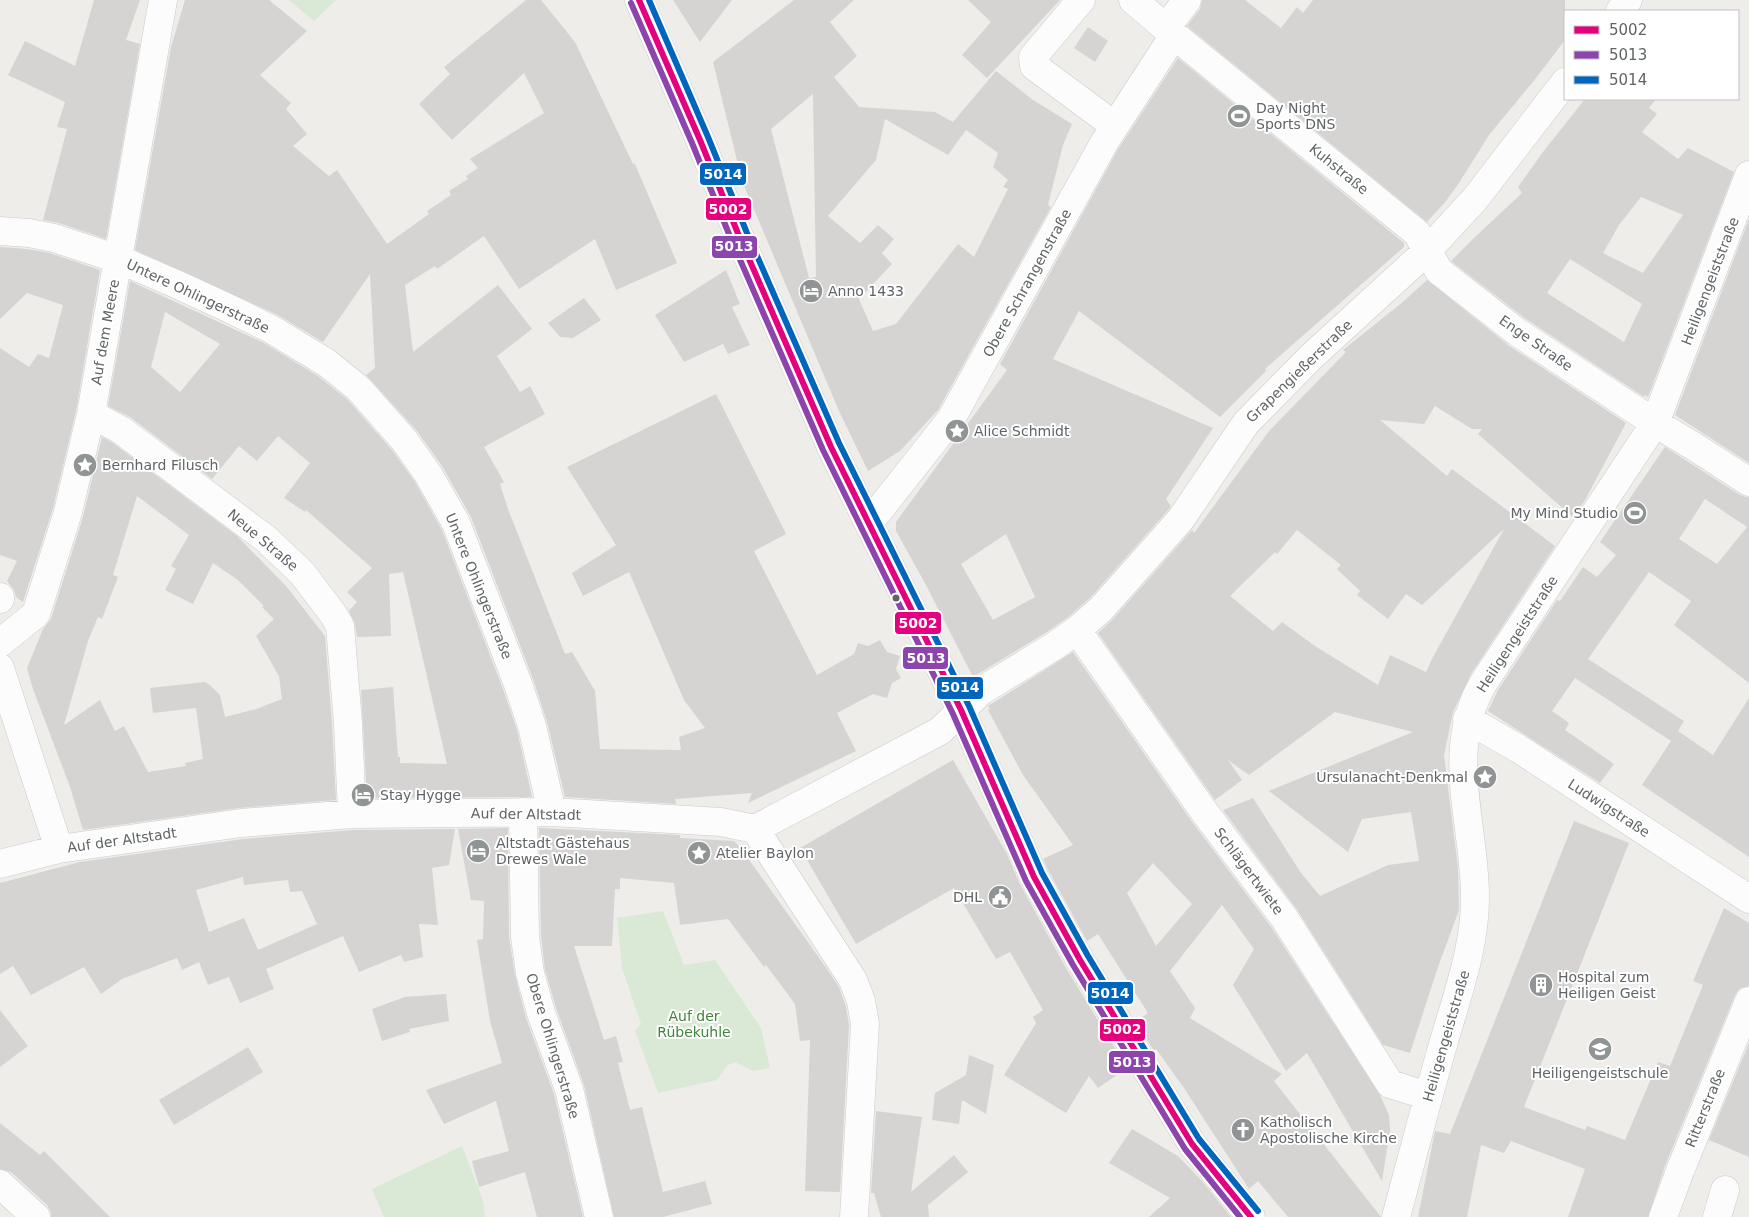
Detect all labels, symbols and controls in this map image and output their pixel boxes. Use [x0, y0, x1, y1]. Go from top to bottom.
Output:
legend [1564, 10, 1739, 100]
text: 5002 [1609, 21, 1647, 39]
text: 5013 [1609, 46, 1647, 64]
text: 5014 [1609, 71, 1647, 89]
place label: Day Night Sports DNS [1256, 100, 1336, 132]
sports icon: Day Night Sports DNS [1226, 103, 1252, 129]
street label: Kuhstraße [1306, 141, 1372, 197]
line badge: 5014 [699, 162, 747, 186]
text: 5014 [704, 166, 743, 182]
line badge: 5002 [705, 197, 752, 221]
text: 5002 [709, 201, 747, 217]
street label: Obere Schrangenstraße [980, 206, 1074, 360]
street label: Heiligengeiststraße [1678, 215, 1742, 347]
line badge: 5013 [711, 235, 758, 259]
text: 5013 [715, 238, 753, 254]
street label: Untere Ohlingerstraße [124, 256, 272, 336]
street label: Auf dem Meere [88, 278, 122, 386]
hotel icon: Anno 1433 [798, 278, 824, 304]
place label: Anno 1433 [828, 283, 904, 299]
street label: Enge Straße [1496, 312, 1576, 374]
street label: Grapengießerstraße [1243, 316, 1355, 426]
place icon: Alice Schmidt [944, 418, 970, 444]
place label: Alice Schmidt [974, 423, 1070, 439]
place icon: Bernhard Filusch [72, 452, 98, 478]
place label: Bernhard Filusch [102, 457, 218, 473]
sports icon: My Mind Studio [1622, 500, 1648, 526]
place label: My Mind Studio [1510, 505, 1618, 521]
street label: Neue Straße [224, 506, 302, 574]
street label: Untere Ohlingerstraße [442, 511, 516, 661]
street label: Heiligengeiststraße [1473, 573, 1561, 695]
unlabelled marker [891, 593, 901, 603]
line badge: 5002 [894, 611, 942, 635]
text: 5002 [899, 615, 937, 631]
line badge: 5013 [902, 646, 949, 670]
text: 5013 [907, 650, 945, 666]
line badge: 5014 [936, 676, 984, 700]
text: 5014 [941, 679, 980, 695]
place icon: Ursulanacht-Denkmal [1472, 764, 1498, 790]
place label: Ursulanacht-Denkmal [1316, 769, 1468, 785]
street label: Ludwigstraße [1565, 776, 1653, 840]
hotel icon: Stay Hygge [350, 782, 376, 808]
place label: Stay Hygge [380, 787, 461, 803]
street label: Auf der Altstadt [471, 805, 582, 823]
street label: Auf der Altstadt [66, 824, 178, 856]
street label: Schlägertwiete [1211, 824, 1287, 918]
place label: Altstadt Gästehaus Drewes Wale [496, 835, 630, 867]
hotel icon: Altstadt Gästehaus Drewes Wale [465, 838, 491, 864]
place icon: Atelier Baylon [686, 840, 712, 866]
place label: Atelier Baylon [716, 845, 814, 861]
public building icon: DHL [987, 884, 1013, 910]
place label: DHL [953, 889, 982, 905]
street label: Heiligengeiststraße [1420, 968, 1472, 1104]
place label: Hospital zum Heiligen Geist [1558, 969, 1656, 1001]
street label: Obere Ohlingerstraße [523, 971, 583, 1121]
building icon: Hospital zum Heiligen Geist [1528, 972, 1554, 998]
line badge: 5014 [1087, 981, 1134, 1005]
text: 5014 [1091, 985, 1130, 1001]
park label: Auf der Rübekuhle [657, 1008, 731, 1040]
line badge: 5002 [1099, 1018, 1146, 1042]
text: 5002 [1103, 1021, 1141, 1037]
school or university icon: Heiligengeistschule [1587, 1036, 1613, 1062]
line badge: 5013 [1108, 1050, 1156, 1074]
text: 5013 [1113, 1054, 1151, 1070]
place label: Heiligengeistschule [1532, 1065, 1668, 1081]
street label: Ritterstraße [1682, 1066, 1728, 1150]
place label: Katholisch Apostolische Kirche [1260, 1114, 1397, 1146]
church icon: Katholisch Apostolische Kirche [1230, 1117, 1256, 1143]

